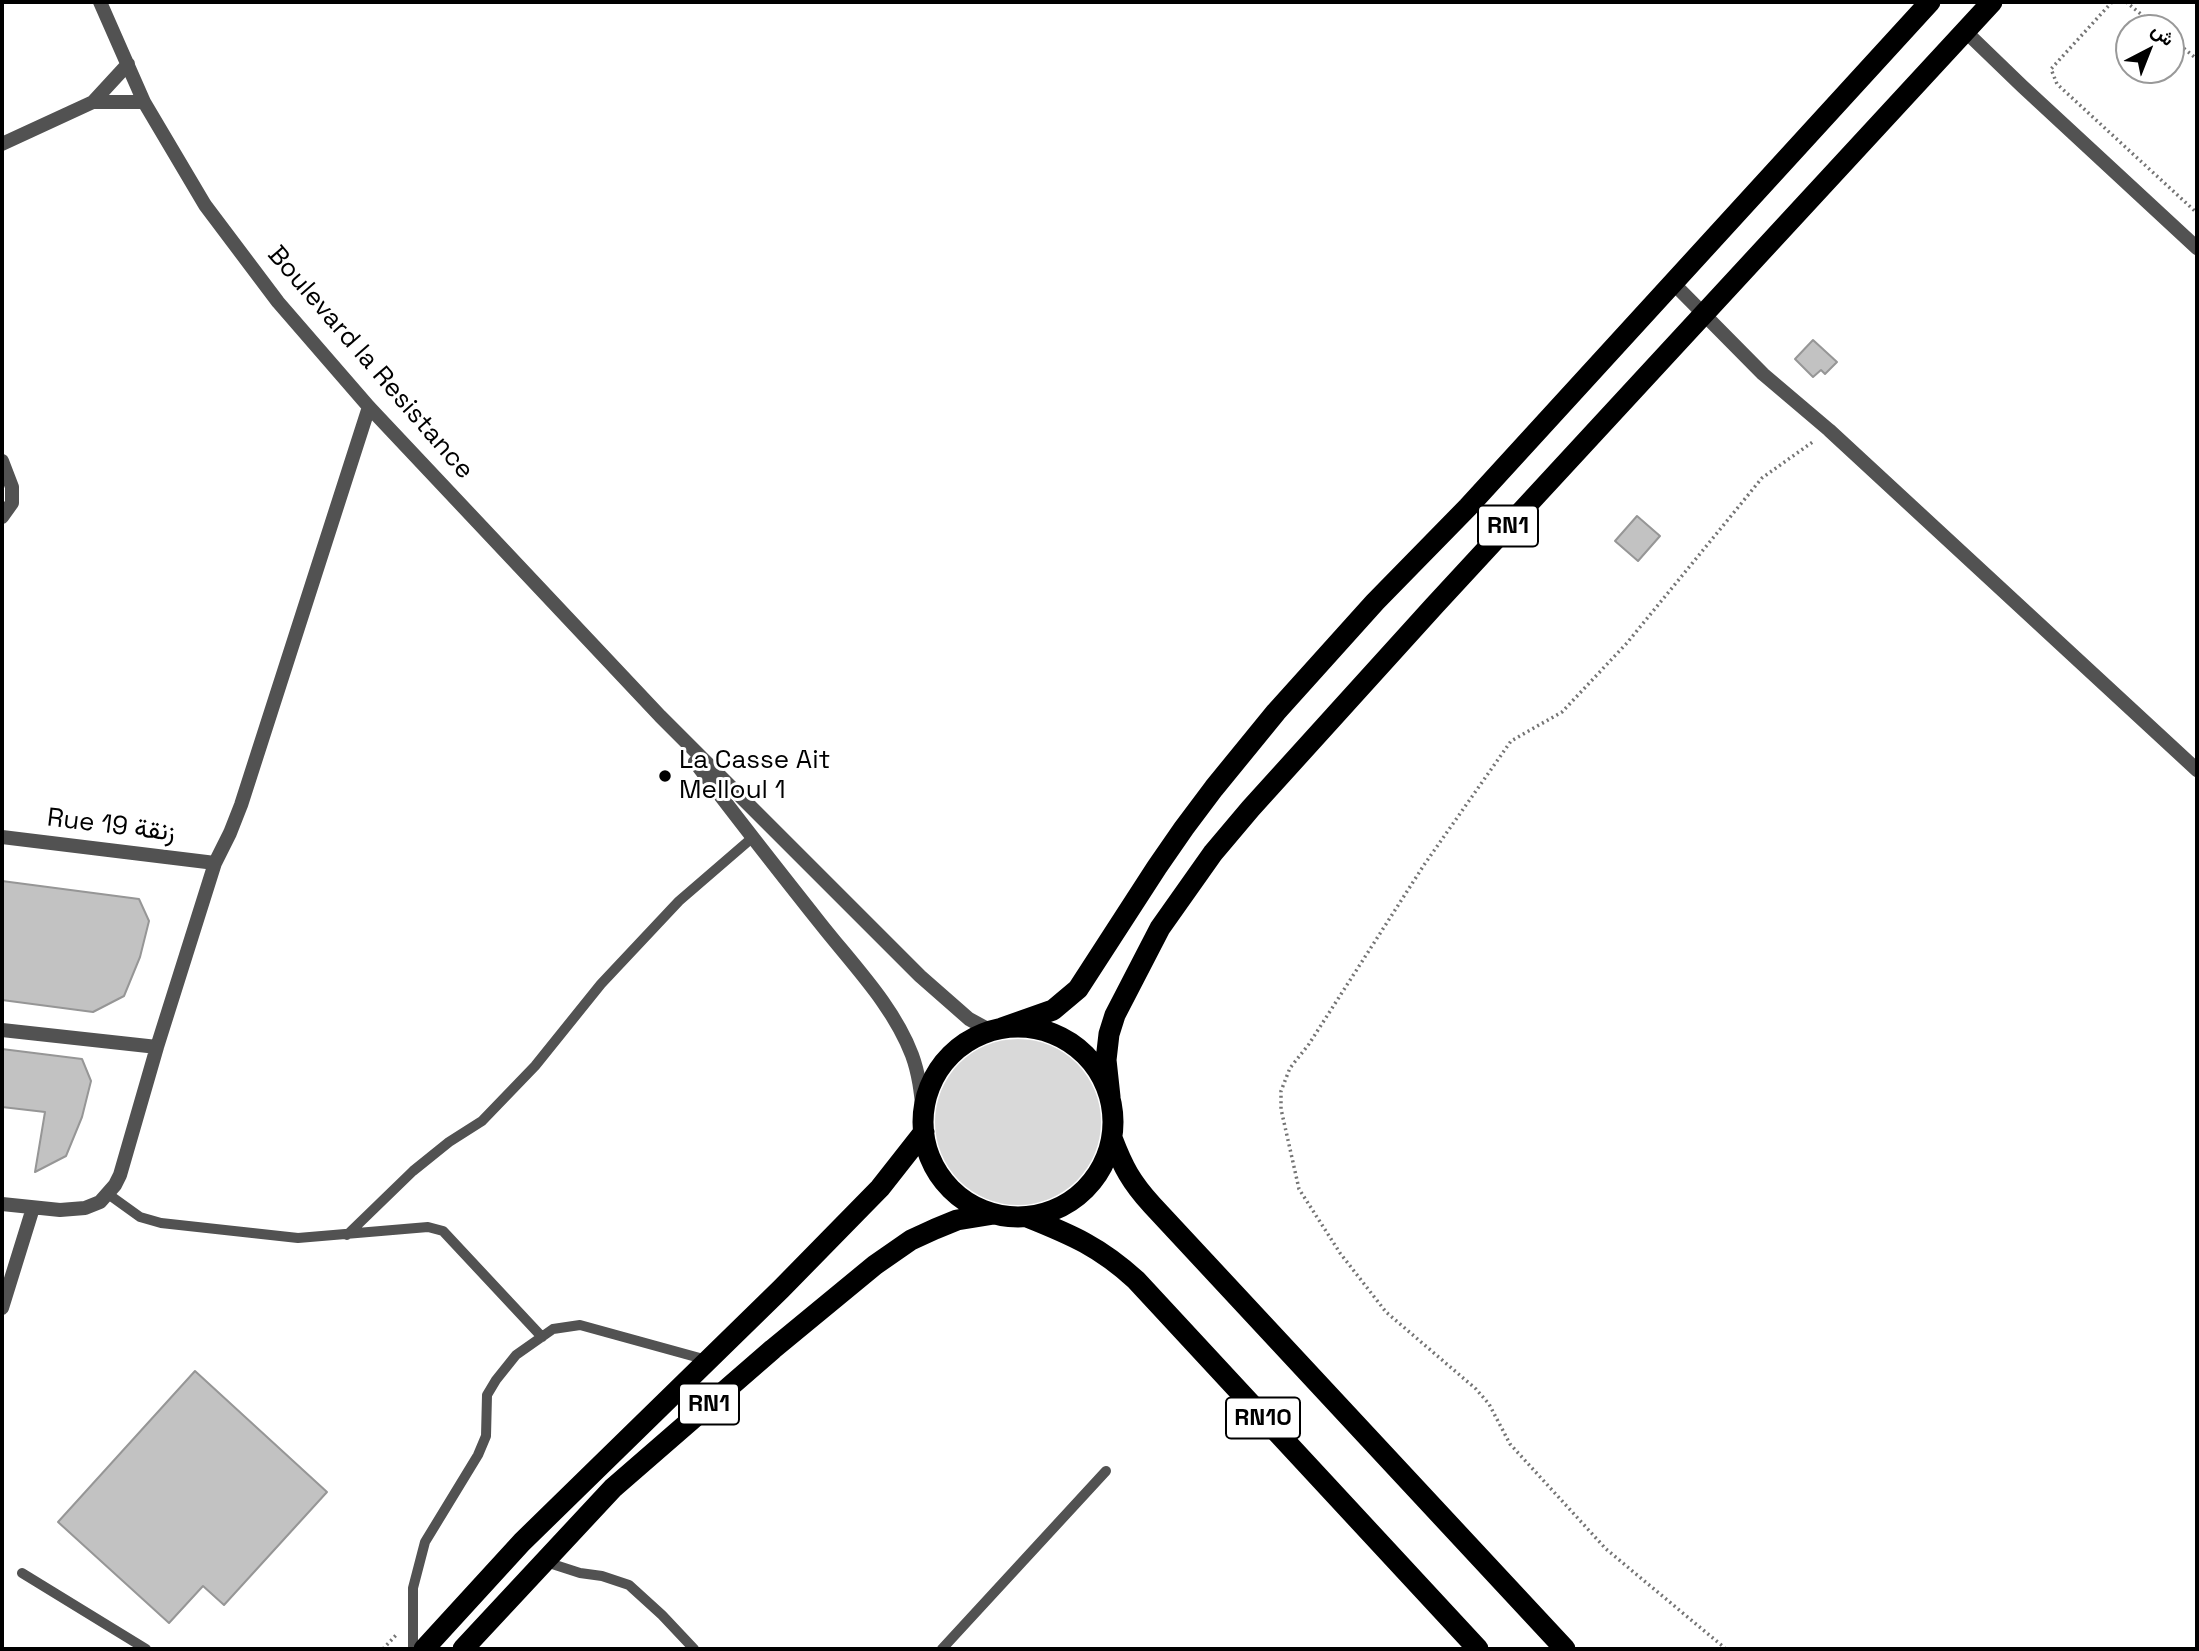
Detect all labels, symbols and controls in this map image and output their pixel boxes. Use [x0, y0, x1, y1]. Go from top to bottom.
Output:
north arrow [2115, 14, 2185, 84]
text: ش [2146, 18, 2180, 51]
street label: Boulevard la Resistance [260, 240, 480, 486]
road number: RN1 [1478, 505, 1538, 546]
place label: La Casse Ait Melloul 1 [679, 745, 831, 806]
marker: La Casse Ait Melloul 1 [657, 768, 673, 784]
street label: Rue 19 زنقة [45, 803, 177, 849]
road number: RN1 [679, 1384, 739, 1424]
road number: RN10 [1226, 1398, 1300, 1438]

